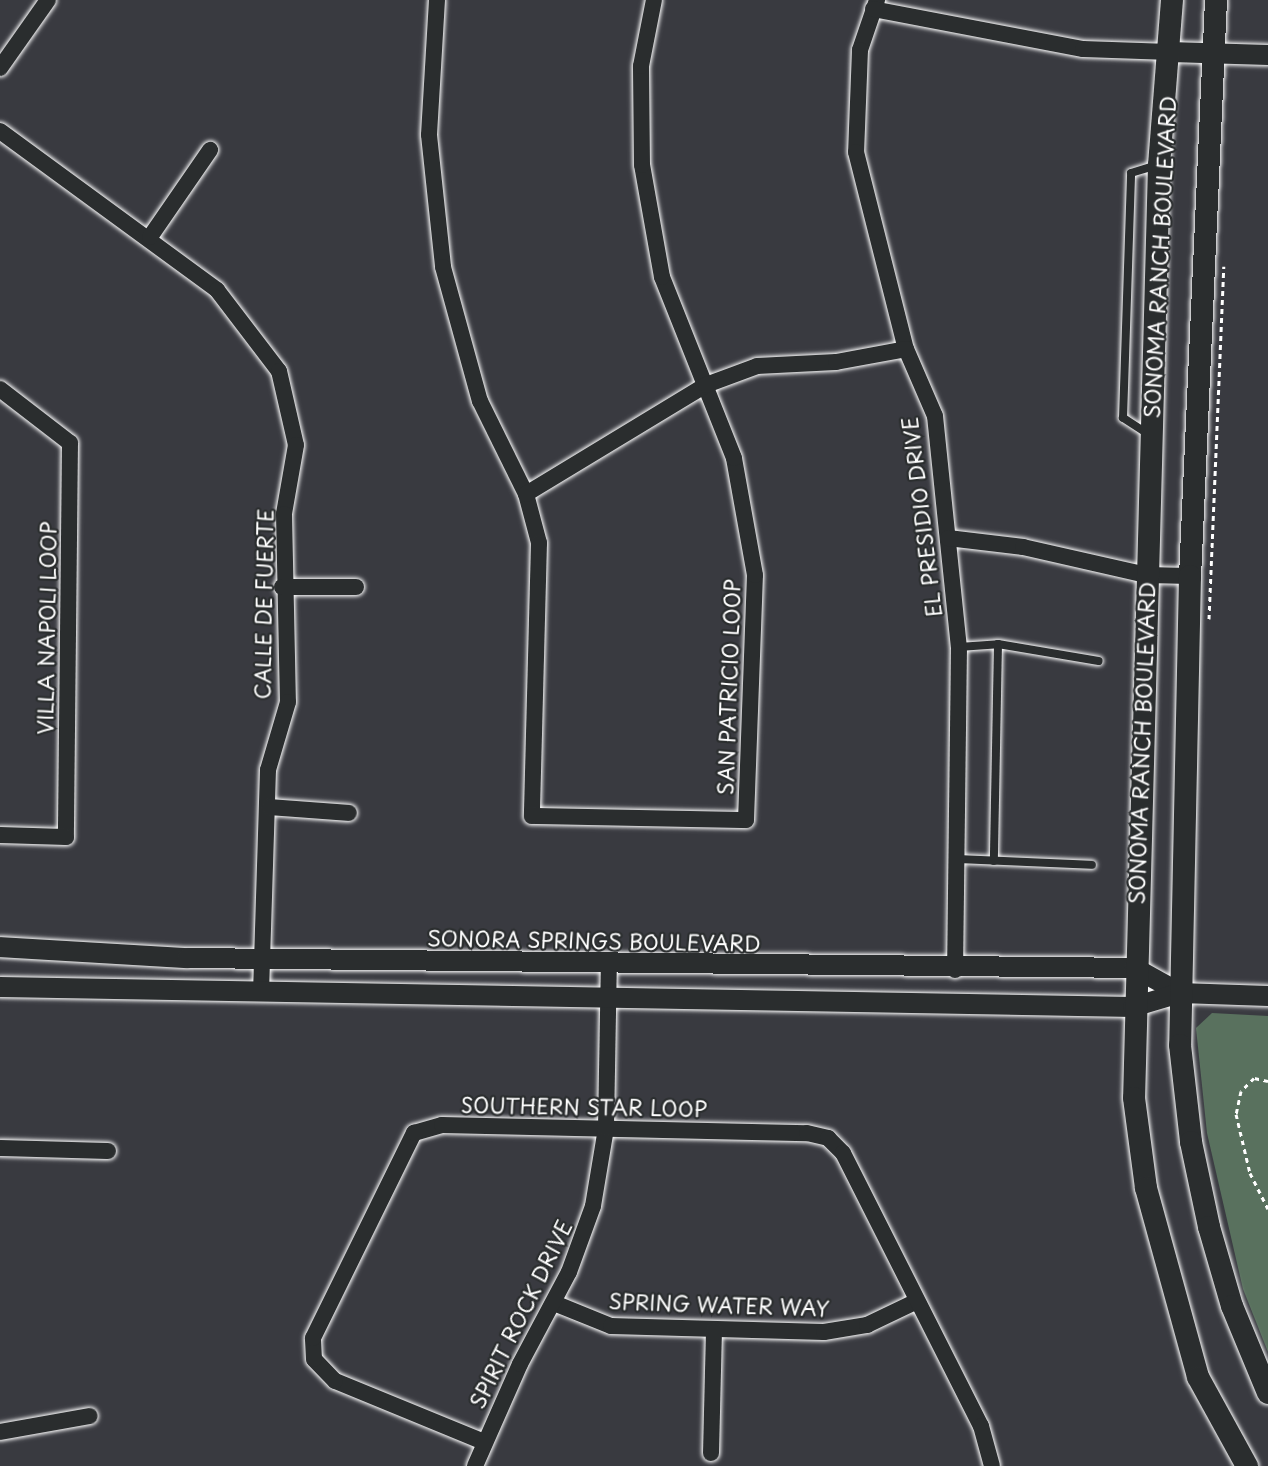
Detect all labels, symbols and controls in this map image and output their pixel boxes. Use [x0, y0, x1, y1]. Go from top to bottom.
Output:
street label: SONOMA RANCH BOULEVARD [1138, 95, 1180, 419]
street label: EL PRESIDIO DRIVE [896, 415, 946, 619]
street label: CALLE DE FUERTE [249, 505, 277, 703]
street label: VILLA NAPOLI LOOP [32, 521, 60, 735]
street label: SAN PATRICIO LOOP [712, 578, 744, 796]
street label: SONOMA RANCH BOULEVARD [1123, 581, 1159, 905]
street label: SONORA SPRINGS BOULEVARD [426, 924, 762, 956]
street label: SOUTHERN STAR LOOP [460, 1091, 708, 1121]
street label: SPIRIT ROCK DRIVE [463, 1215, 577, 1413]
street label: SPRING WATER WAY [607, 1288, 831, 1320]

